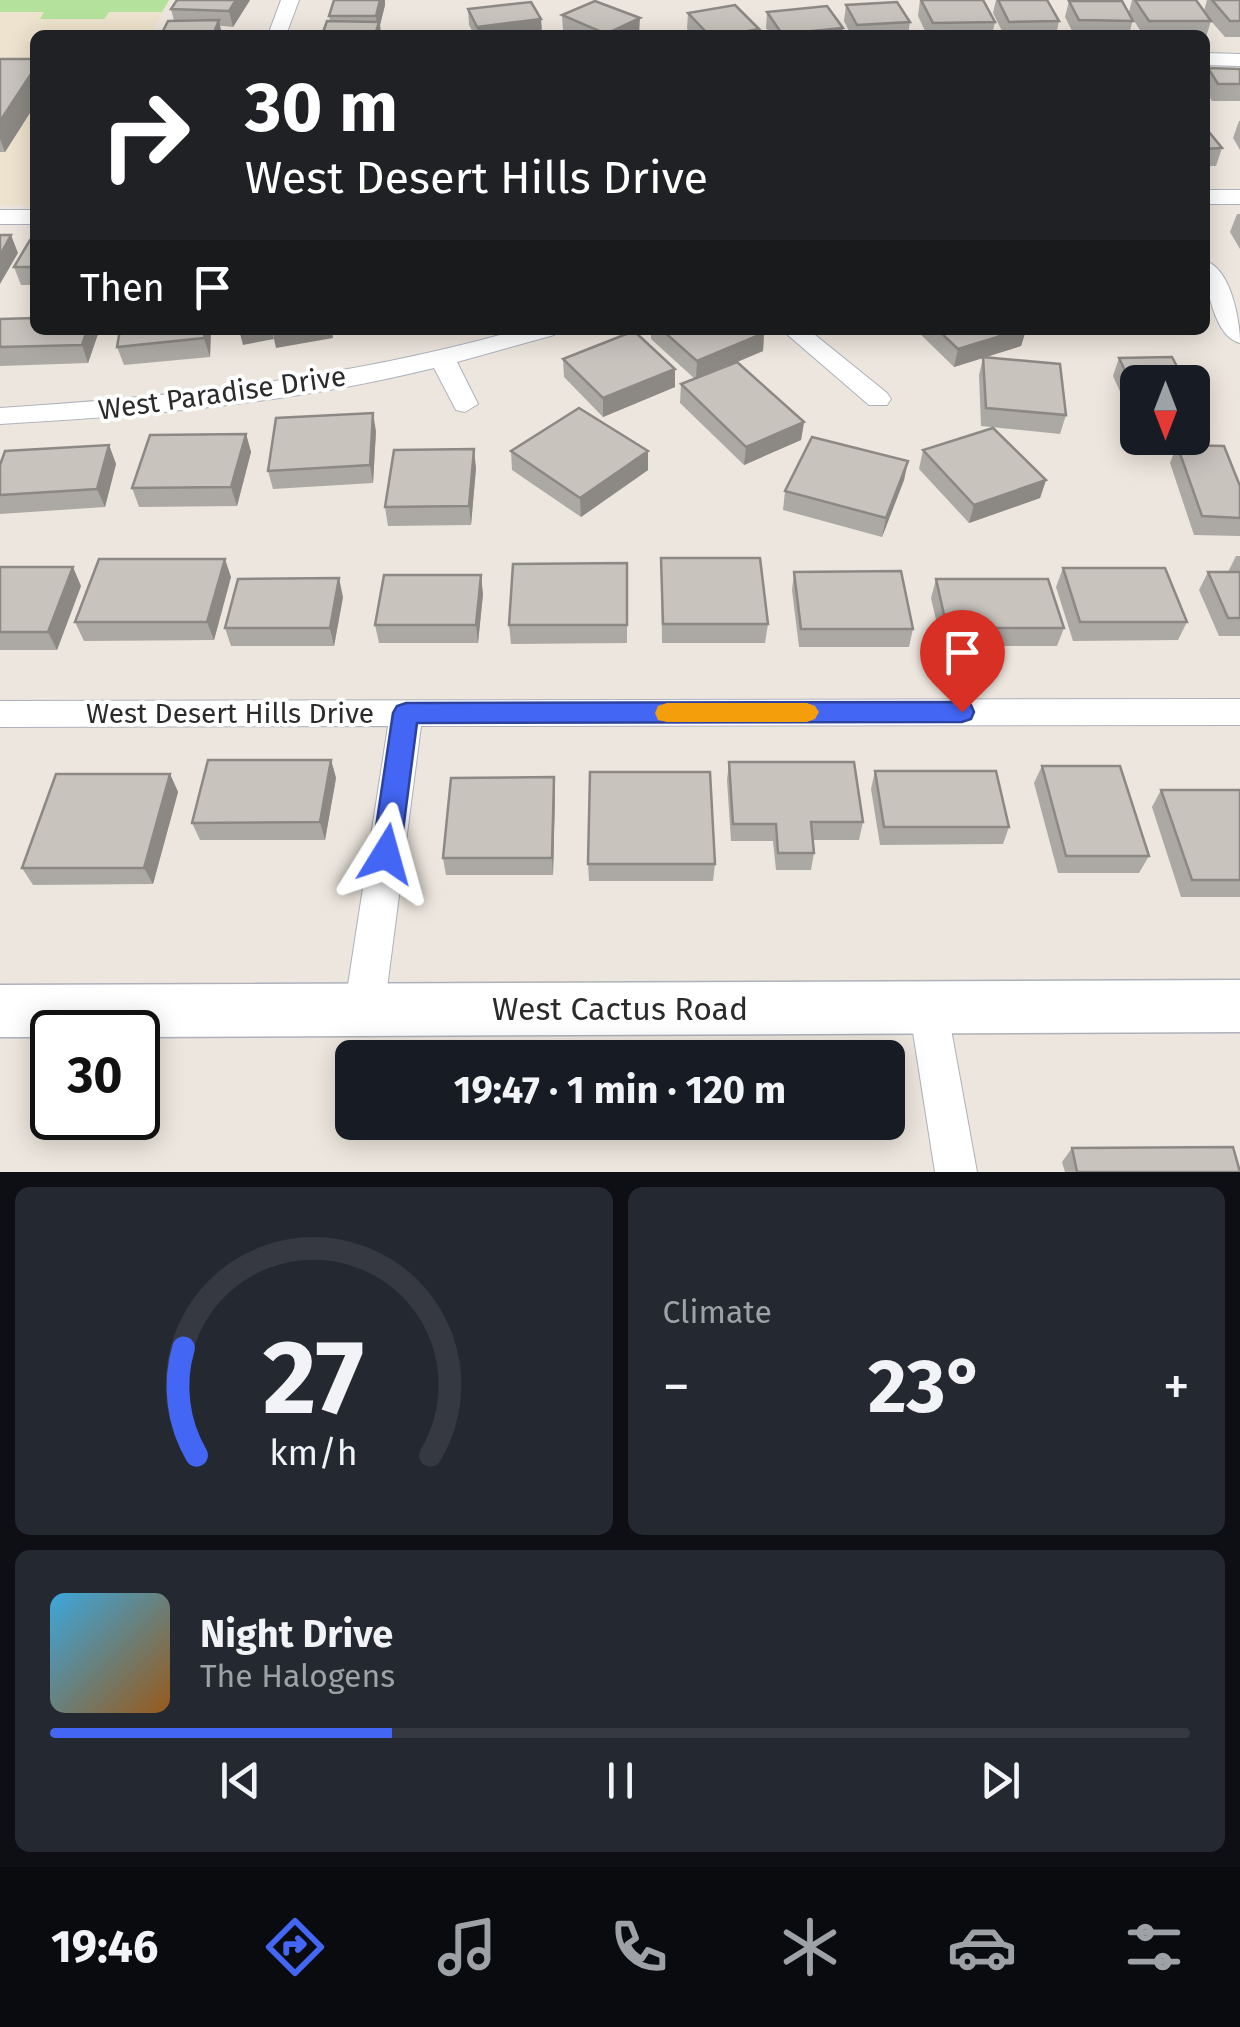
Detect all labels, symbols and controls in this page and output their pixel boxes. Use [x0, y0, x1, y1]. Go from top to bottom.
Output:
text: 30 m [245, 66, 398, 150]
icon: right [80, 70, 210, 200]
text: West Desert Hills Drive [245, 151, 708, 205]
icon: arrive [185, 260, 240, 315]
text: Then [80, 265, 165, 311]
street label: West Paradise Drive [96, 359, 348, 427]
north arrow [1120, 365, 1210, 455]
map controls [1120, 365, 1210, 455]
pin [920, 610, 1005, 713]
icon: arrive [935, 625, 990, 680]
street label: West Desert Hills Drive [86, 697, 374, 730]
position arrow [334, 802, 438, 906]
street label: West Cactus Road [492, 990, 748, 1028]
speed limit sign: 30 [30, 1010, 160, 1140]
text: 19:47 · 1 min · 120 m [454, 1067, 786, 1113]
text: Climate [663, 1293, 772, 1331]
text: 27 [263, 1316, 364, 1441]
text: 23° [868, 1342, 985, 1432]
text: − [663, 1354, 690, 1420]
text: + [1163, 1354, 1190, 1420]
text: km/h [270, 1432, 358, 1474]
text: Night Drive [200, 1611, 393, 1657]
text: The Halogens [200, 1657, 395, 1695]
icon: previous [213, 1753, 268, 1808]
icon: pause [593, 1753, 648, 1808]
icon: next [973, 1753, 1028, 1808]
icon: directions [260, 1912, 330, 1982]
icon: music [432, 1912, 502, 1982]
icon: phone [604, 1912, 674, 1982]
icon: climate [775, 1912, 845, 1982]
icon: car [947, 1912, 1017, 1982]
icon: filters [1119, 1912, 1189, 1982]
text: 19:46 [51, 1920, 158, 1974]

